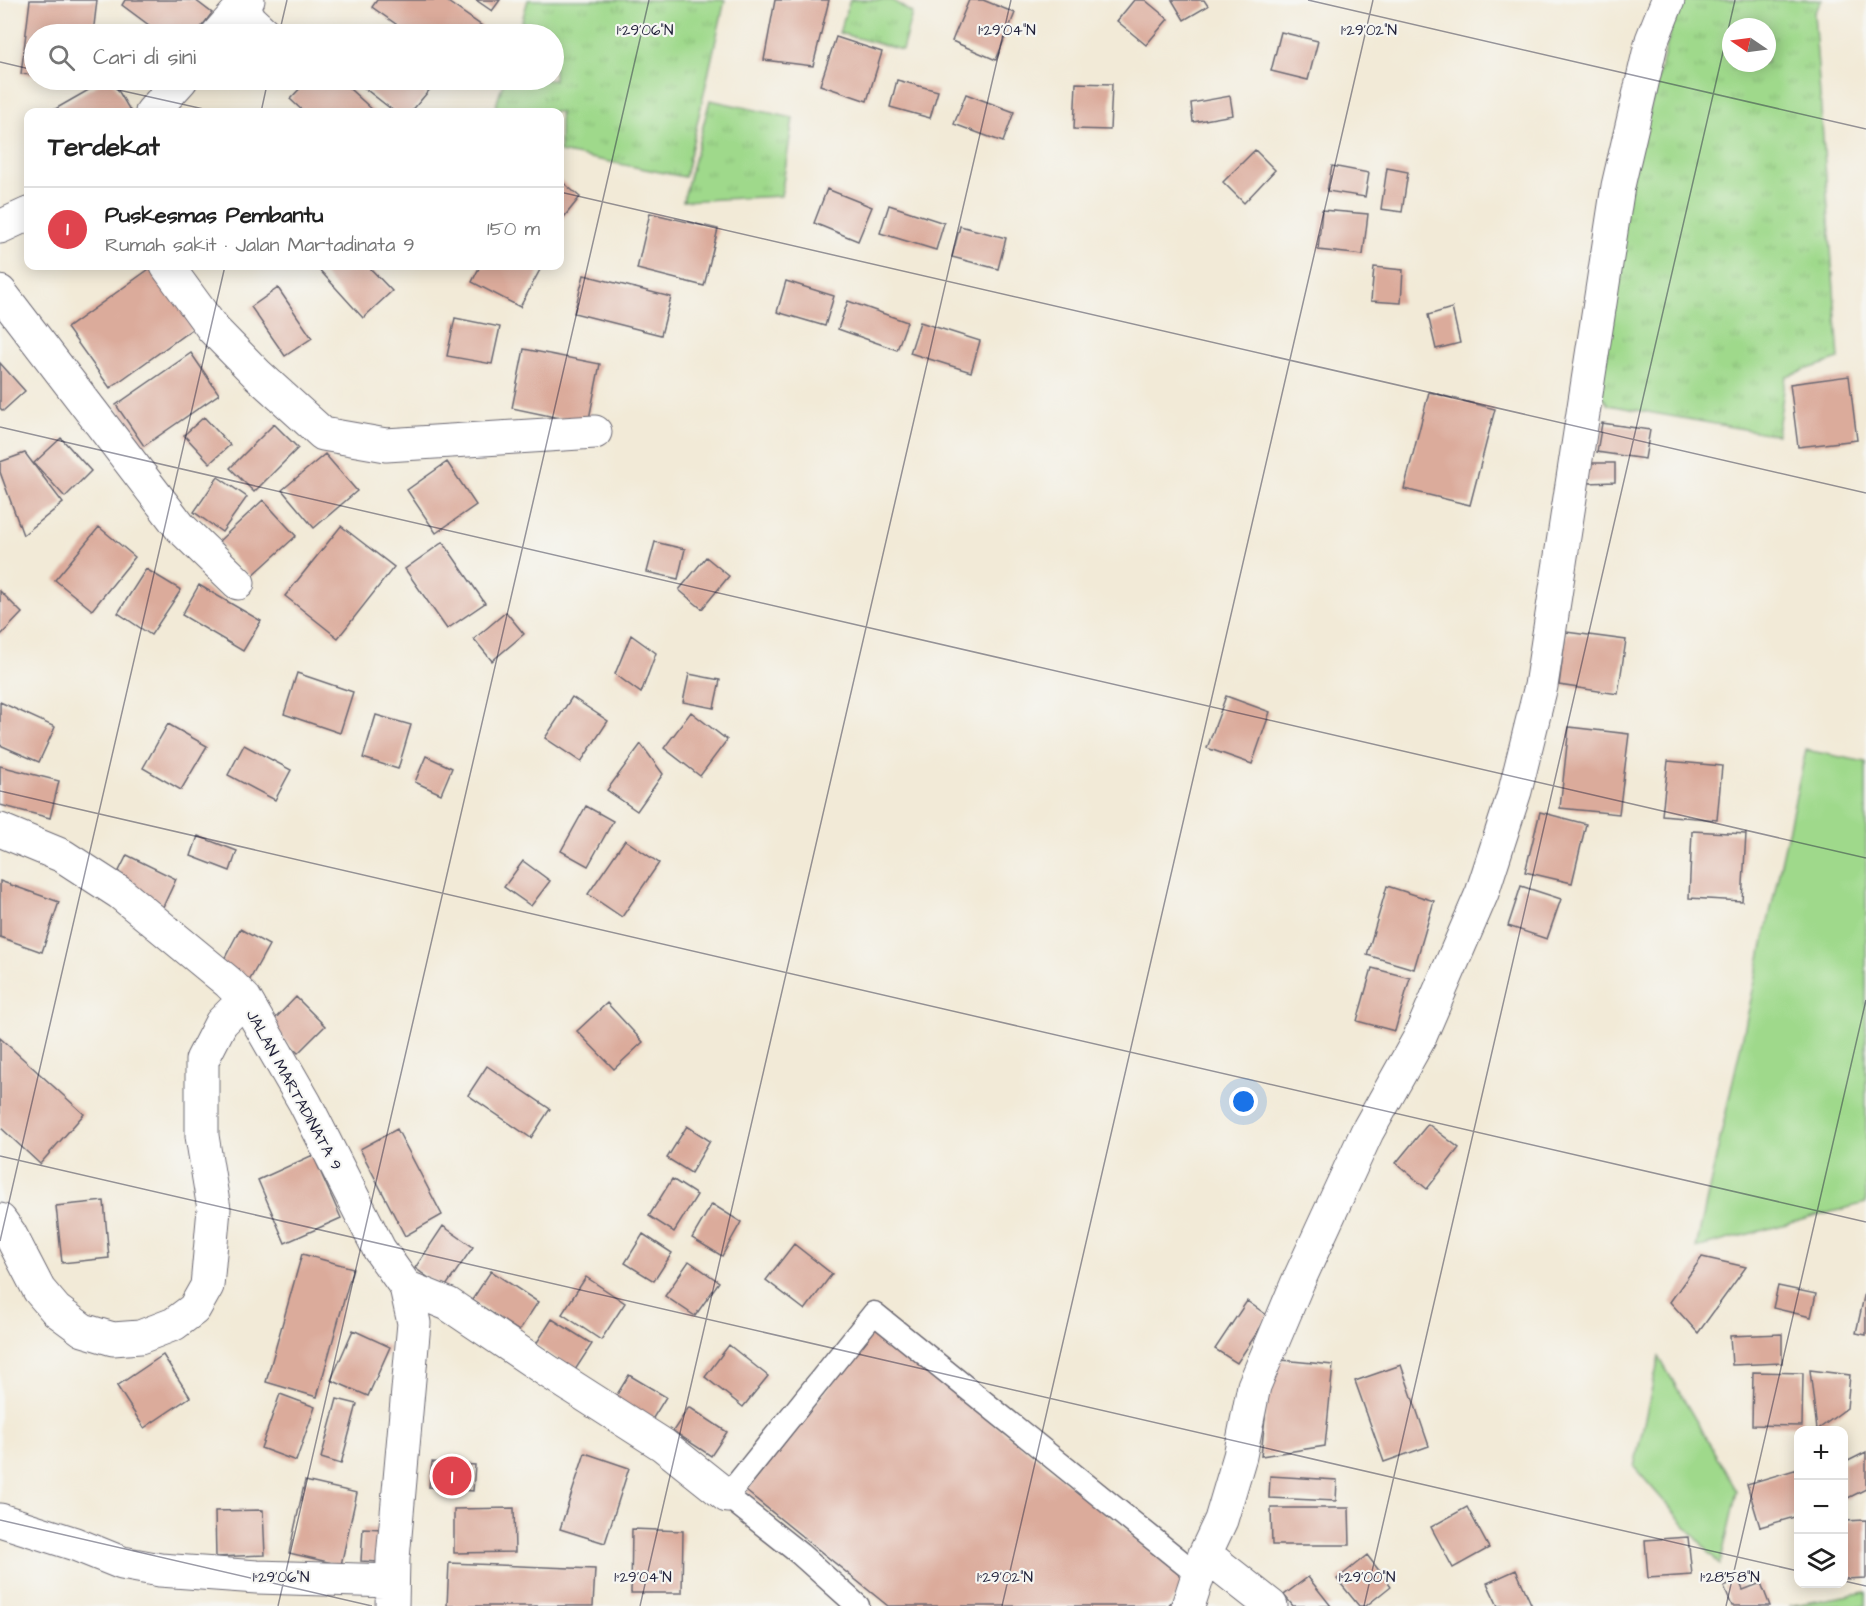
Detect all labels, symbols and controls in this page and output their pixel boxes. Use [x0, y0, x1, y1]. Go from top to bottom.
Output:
north arrow [1722, 18, 1776, 72]
text: 1°29'06"N [617, 20, 673, 41]
text: 1°29'04"N [978, 20, 1036, 41]
text: 1°29'02"N [1341, 20, 1397, 41]
search box [24, 24, 564, 90]
icon: search [45, 41, 78, 74]
text: Cari di sini [93, 42, 196, 73]
text: Terdekat [48, 129, 160, 165]
text: Puskesmas Pembantu [105, 200, 324, 231]
text: 1 [66, 215, 69, 243]
text: 150 m [487, 215, 540, 243]
text: Rumah sakit · Jalan Martadinata 9 [105, 231, 415, 259]
street label: JALAN MARTADINATA 9 [241, 1006, 347, 1174]
your location [1229, 1087, 1258, 1116]
map controls [1794, 1426, 1848, 1588]
button: + [1794, 1426, 1848, 1480]
pin: 1 [432, 1454, 472, 1498]
button: − [1794, 1480, 1848, 1534]
button: layers [1794, 1534, 1848, 1588]
text: 1°29'06"N [253, 1567, 309, 1588]
text: 1°29'04"N [614, 1567, 672, 1588]
text: 1°29'02"N [977, 1567, 1033, 1588]
text: 1°29'00"N [1339, 1567, 1395, 1588]
text: 1°28'58"N [1700, 1567, 1760, 1588]

